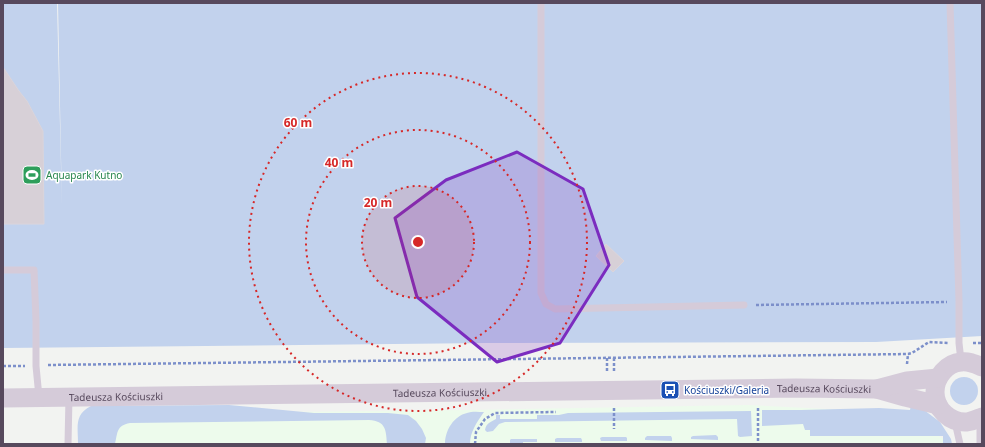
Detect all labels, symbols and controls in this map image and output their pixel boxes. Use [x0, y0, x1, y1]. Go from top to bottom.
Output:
text: 60 m [284, 114, 312, 131]
text: 40 m [325, 154, 353, 171]
sports icon: Aquapark Kutno [21, 164, 43, 186]
place label: Aquapark Kutno [46, 168, 122, 182]
text: 20 m [364, 194, 392, 211]
centre of rings [411, 235, 425, 249]
bus stop icon: Kościuszki/Galeria [659, 379, 681, 401]
street label: Tadeusza Kościuszki [777, 381, 871, 396]
place label: Kościuszki/Galeria [684, 383, 769, 397]
street label: Tadeusza Kościuszki [393, 385, 487, 400]
street label: Tadeusza Kościuszki [69, 389, 163, 404]

